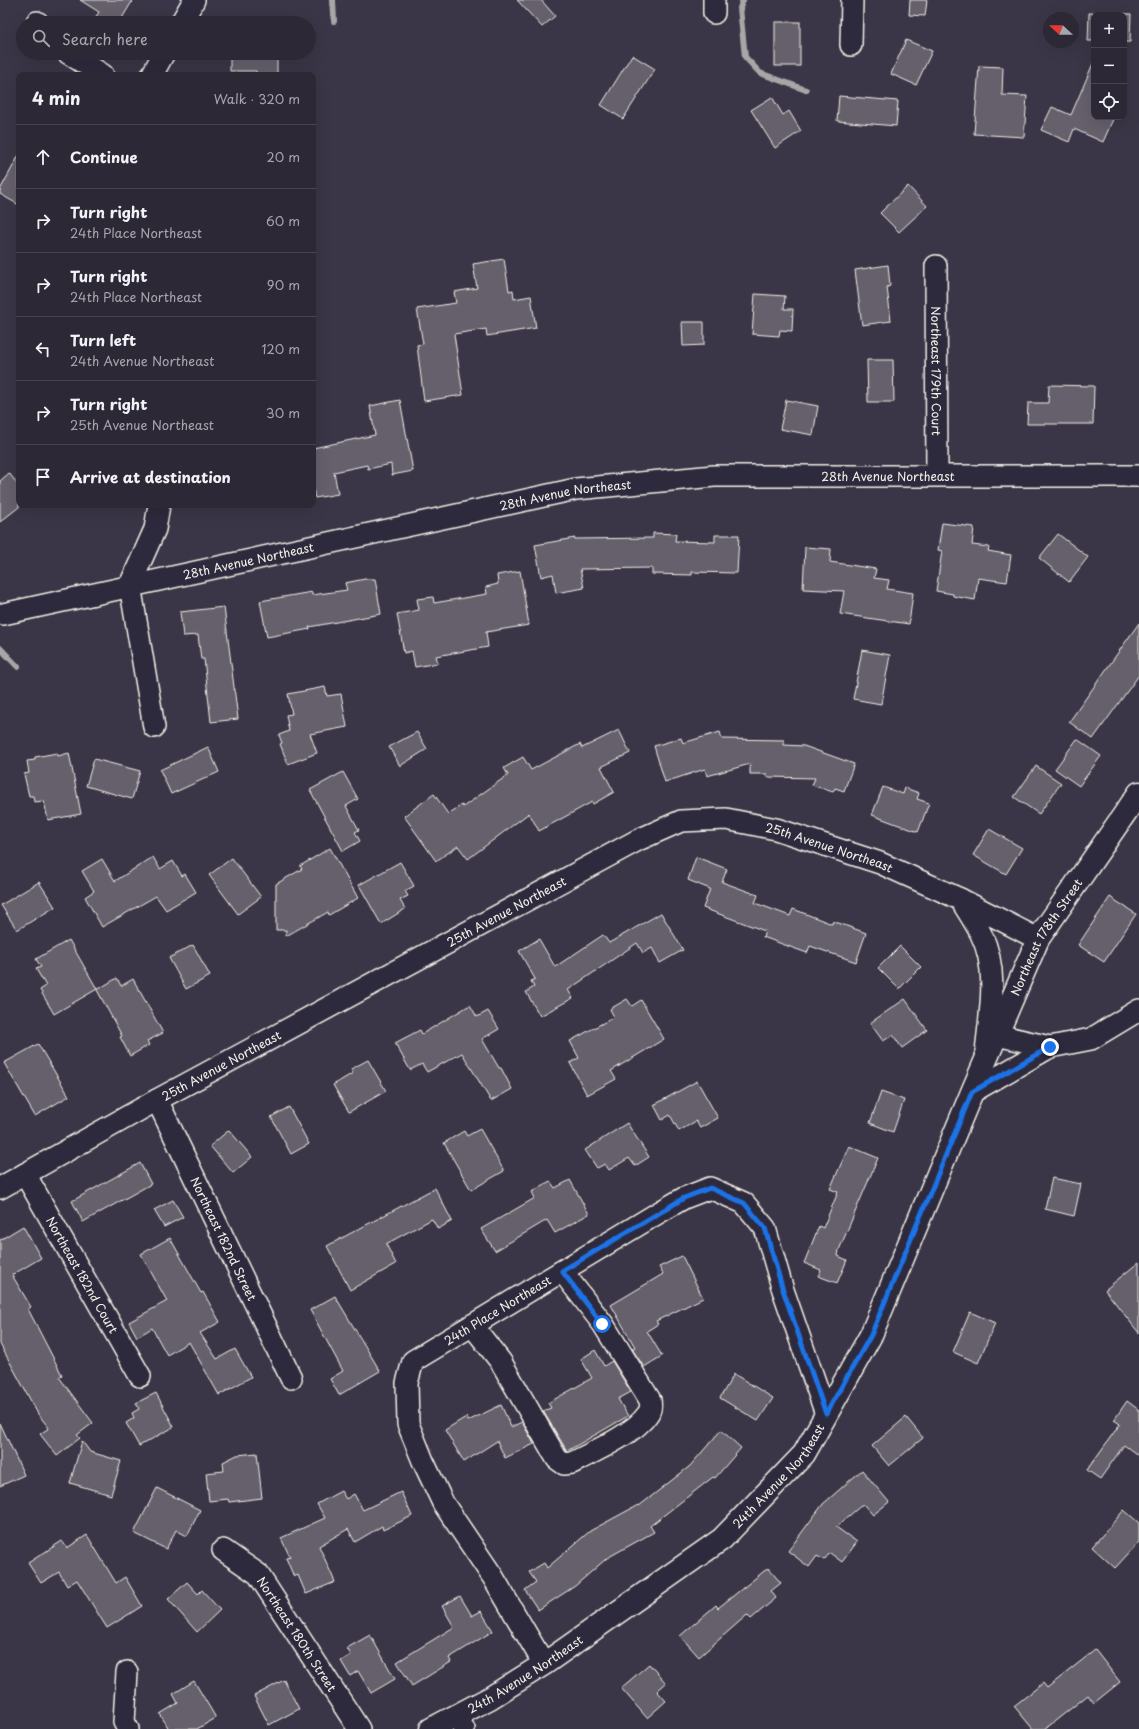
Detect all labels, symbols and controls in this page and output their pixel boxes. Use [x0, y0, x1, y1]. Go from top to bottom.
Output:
north arrow [1043, 12, 1079, 48]
map controls [1091, 12, 1127, 120]
button: + [1091, 12, 1127, 48]
search box [16, 16, 316, 60]
icon: search [30, 27, 52, 49]
text: Search here [62, 27, 148, 50]
button: − [1091, 48, 1127, 84]
button: locate [1091, 84, 1127, 120]
text: 4 min [32, 85, 80, 111]
text: Walk · 320 m [214, 89, 300, 108]
text: Continue [70, 145, 138, 168]
icon: ahead [32, 146, 54, 168]
text: 20 m [266, 147, 300, 166]
text: Turn right [70, 200, 147, 223]
icon: right [32, 210, 54, 232]
text: 60 m [266, 211, 300, 230]
text: 24th Place Northeast [70, 223, 202, 242]
text: Turn right [70, 264, 147, 287]
icon: right [32, 274, 54, 296]
text: 90 m [267, 275, 300, 294]
text: 24th Place Northeast [70, 287, 202, 306]
street label: Northeast 179th Court [927, 306, 946, 436]
text: Turn left [70, 328, 136, 351]
icon: left [32, 338, 54, 360]
text: 120 m [261, 339, 300, 358]
text: 24th Avenue Northeast [70, 351, 214, 370]
text: Turn right [70, 392, 147, 415]
icon: right [32, 402, 54, 424]
text: 30 m [266, 403, 300, 422]
text: 25th Avenue Northeast [70, 415, 214, 434]
text: Arrive at destination [70, 465, 231, 488]
icon: arrive [32, 466, 54, 488]
street label: 28th Avenue Northeast [821, 467, 955, 485]
street label: 28th Avenue Northeast [498, 475, 632, 514]
street label: 28th Avenue Northeast [181, 537, 315, 584]
street label: 25th Avenue Northeast [764, 818, 896, 877]
street label: 25th Avenue Northeast [443, 872, 569, 951]
street label: Northeast 178th Street [1006, 875, 1086, 998]
street label: 25th Avenue Northeast [158, 1026, 284, 1105]
route end [1041, 1038, 1059, 1056]
street label: Northeast 182nd Street [186, 1174, 261, 1304]
street label: Northeast 182nd Court [42, 1213, 123, 1337]
street label: 24th Place Northeast [441, 1271, 555, 1349]
route start [593, 1315, 611, 1333]
street label: 24th Avenue Northeast [728, 1420, 828, 1532]
street label: Northeast 180th Street [253, 1573, 341, 1695]
street label: 24th Avenue Northeast [464, 1631, 586, 1717]

